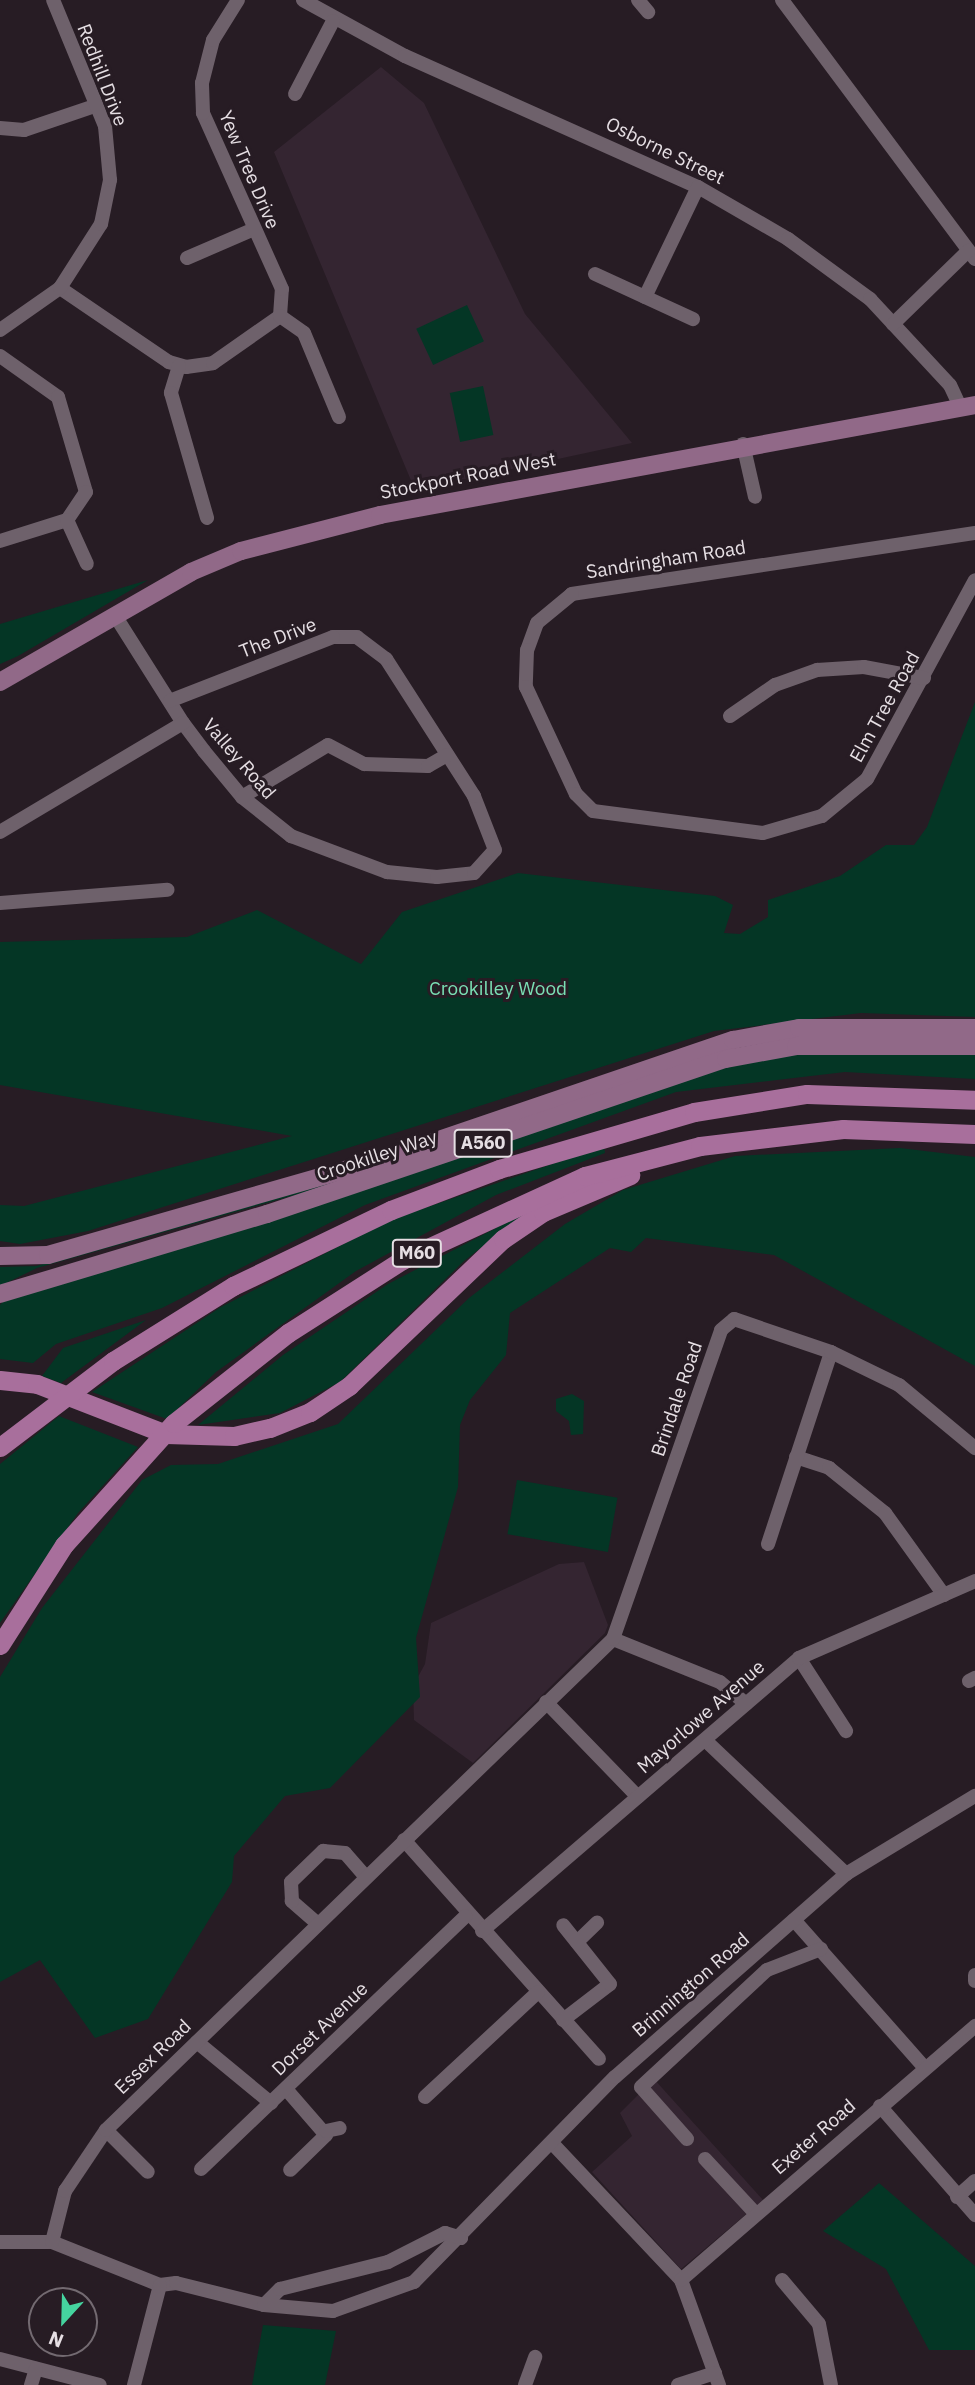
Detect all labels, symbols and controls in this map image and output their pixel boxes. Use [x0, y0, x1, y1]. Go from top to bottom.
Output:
street label: Redhill Drive [72, 21, 132, 129]
street label: Yew Tree Drive [214, 108, 284, 232]
street label: Osborne Street [602, 112, 728, 190]
street label: Stockport Road West [378, 448, 558, 504]
street label: Sandringham Road [585, 536, 747, 584]
street label: The Drive [236, 613, 320, 663]
street label: Elm Tree Road [845, 648, 925, 766]
street label: Valley Road [198, 714, 280, 804]
park label: Crookilley Wood [429, 978, 567, 1000]
street label: Crookilley Way [314, 1126, 440, 1186]
road number: A560 [453, 1128, 513, 1158]
road number: M60 [391, 1238, 443, 1268]
street label: Brindale Road [647, 1339, 707, 1459]
street label: Mayorlowe Avenue [633, 1656, 769, 1778]
street label: Brinnington Road [628, 1928, 754, 2042]
street label: Dorset Avenue [267, 1978, 373, 2080]
street label: Essex Road [110, 2015, 196, 2099]
street label: Exeter Road [768, 2095, 860, 2179]
north arrow [28, 2287, 98, 2357]
text: N [45, 2326, 67, 2353]

